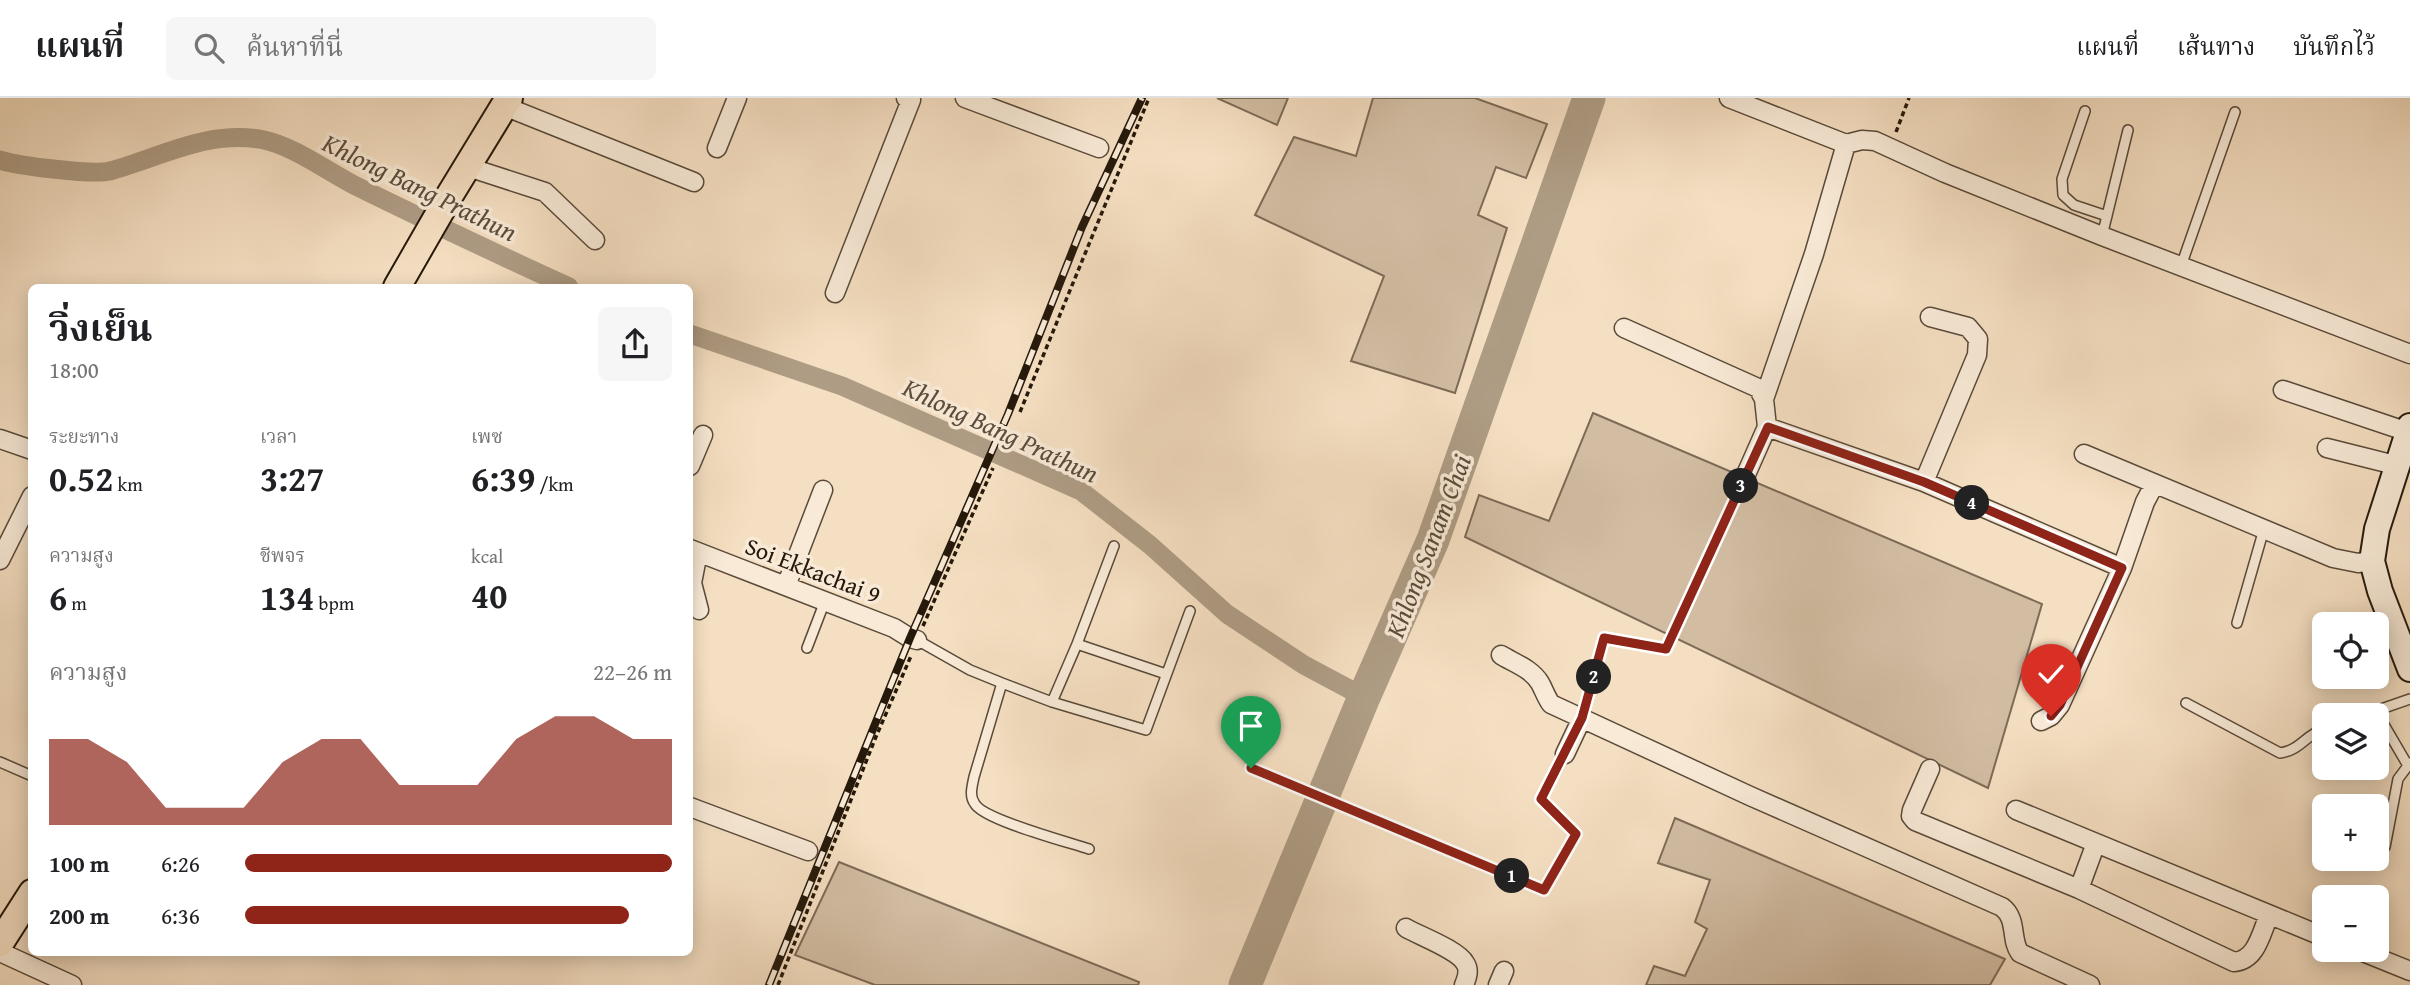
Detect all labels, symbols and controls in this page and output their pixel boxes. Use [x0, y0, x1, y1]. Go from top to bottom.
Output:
search box [166, 17, 656, 80]
text: แผนที่ [35, 21, 124, 69]
text: ค้นหาที่นี่ [246, 27, 343, 66]
icon: search [190, 29, 228, 67]
text: แผนที่ [2076, 29, 2139, 64]
text: เส้นทาง [2177, 29, 2255, 64]
text: บันทึกไว้ [2293, 29, 2375, 64]
water label: Khlong Bang Prathun [315, 123, 524, 251]
text: วิ่งเย็น [49, 299, 153, 355]
button: share [598, 307, 672, 381]
text: 18:00 [49, 353, 99, 386]
water label: Khlong Bang Prathun [896, 367, 1105, 492]
text: ระยะทาง [49, 422, 119, 450]
text: เวลา [260, 422, 297, 450]
text: เพซ [471, 422, 503, 450]
water label: Khlong Sanam Chai [1375, 449, 1481, 644]
text: 0.52 [49, 453, 113, 504]
text: 3:27 [260, 453, 324, 504]
text: 6:39 [471, 453, 535, 504]
pin: 3 [1724, 468, 1758, 504]
text: km [113, 470, 143, 498]
text: /km [535, 470, 574, 498]
text: 3 [1736, 471, 1745, 499]
pin: 4 [1954, 486, 1990, 520]
text: 4 [1967, 488, 1976, 516]
street label: Soi Ekkachai 9 [740, 528, 886, 612]
text: ความสูง [49, 541, 114, 569]
text: ชีพจร [260, 541, 305, 569]
text: kcal [471, 542, 503, 570]
text: 40 [471, 570, 507, 621]
text: 6 [49, 572, 67, 623]
text: 134 [260, 572, 314, 623]
text: m [67, 589, 87, 617]
text: bpm [314, 589, 354, 617]
map controls [2312, 612, 2389, 962]
button: locate [2312, 612, 2389, 689]
pin [2021, 644, 2081, 716]
text: ความสูง [49, 655, 127, 688]
text: 22–26 m [593, 655, 672, 688]
icon: check [2032, 655, 2070, 693]
pin: 2 [1576, 660, 1612, 694]
text: 2 [1589, 662, 1598, 690]
pin [1221, 696, 1281, 768]
button: layers [2312, 703, 2389, 780]
icon: arrive [1232, 707, 1270, 745]
button: + [2312, 794, 2389, 871]
text: 100 m [49, 847, 110, 880]
text: 6:26 [161, 847, 200, 880]
pin: 1 [1494, 858, 1530, 894]
text: 1 [1507, 861, 1516, 889]
button: − [2312, 885, 2389, 962]
text: 200 m [49, 899, 110, 932]
text: 6:36 [161, 899, 200, 932]

